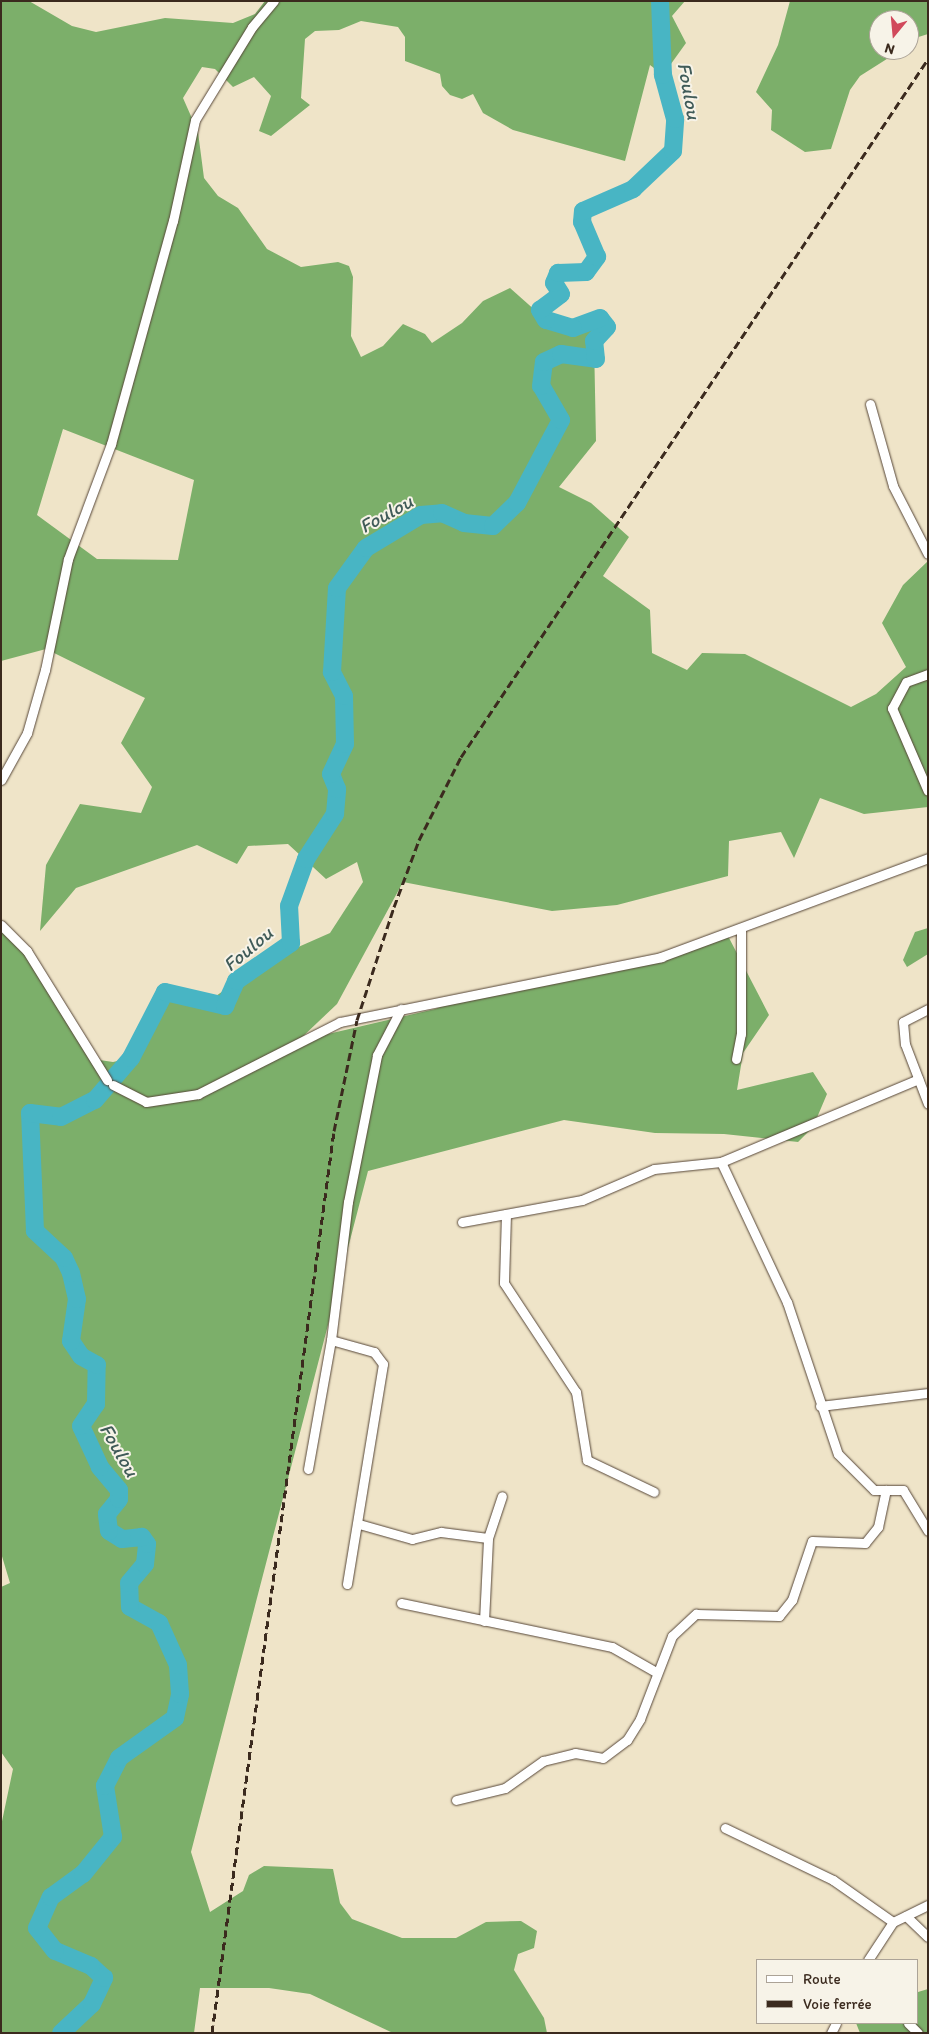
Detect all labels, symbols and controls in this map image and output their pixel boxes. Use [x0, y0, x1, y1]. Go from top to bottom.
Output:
north arrow [869, 10, 919, 60]
text: N [883, 39, 897, 58]
water label: Foulou [672, 61, 706, 121]
water label: Foulou [355, 490, 417, 538]
water label: Foulou [218, 921, 278, 977]
water label: Foulou [94, 1419, 144, 1481]
legend [756, 1959, 919, 2024]
text: Route [803, 1970, 841, 1988]
text: Voie ferrée [803, 1995, 872, 2013]

